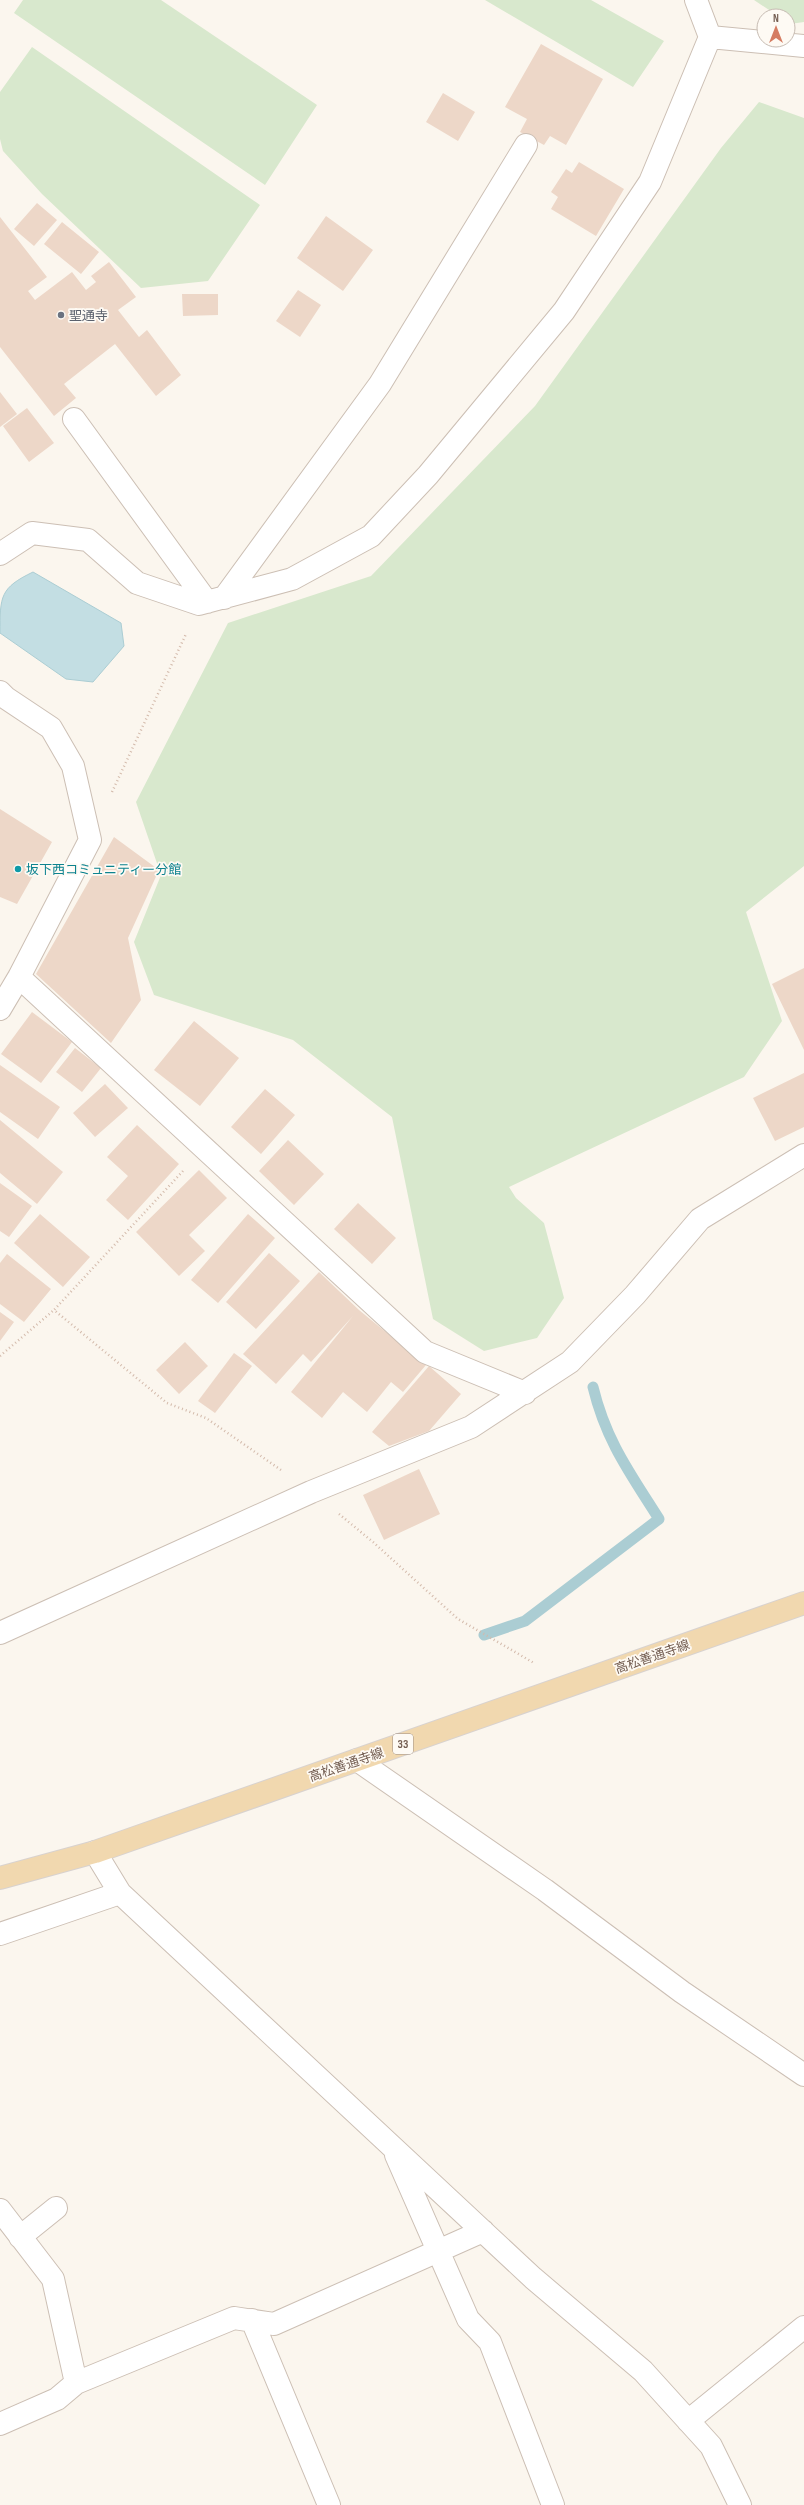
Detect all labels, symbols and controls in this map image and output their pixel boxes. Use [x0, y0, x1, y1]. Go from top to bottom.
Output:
north arrow [756, 8, 796, 48]
text: N [773, 12, 779, 25]
place label: 聖通寺 [69, 308, 108, 324]
marker: 聖通寺 [56, 310, 66, 320]
place label: 坂下西コミュニティー分館 [26, 862, 181, 878]
marker: 坂下西コミュニティー分館 [13, 864, 23, 874]
street label: 高松善通寺線 [613, 1637, 692, 1677]
road number: 33 [393, 1734, 413, 1754]
street label: 高松善通寺線 [307, 1745, 386, 1785]

